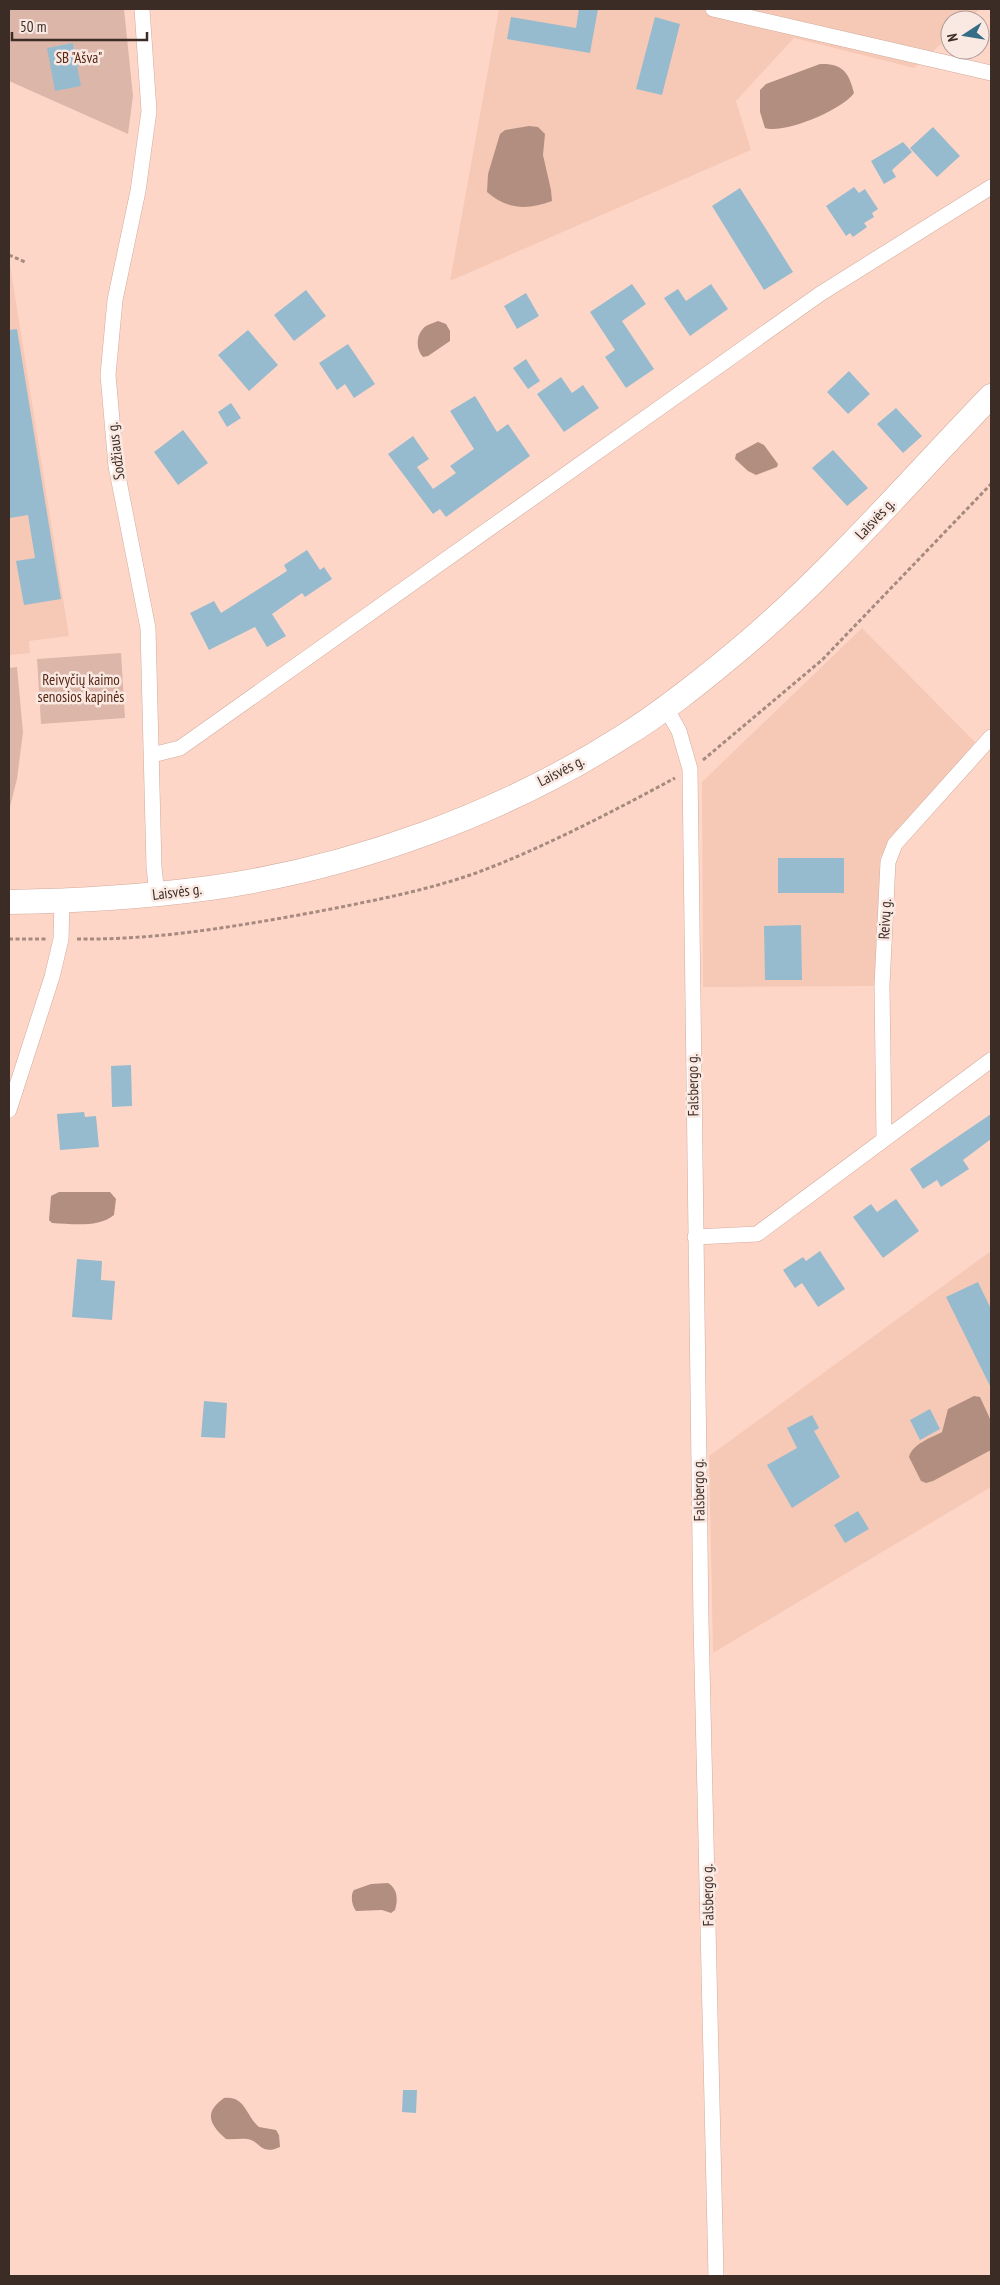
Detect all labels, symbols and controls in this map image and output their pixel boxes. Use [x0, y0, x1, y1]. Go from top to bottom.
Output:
scale bar [12, 10, 148, 42]
north arrow [940, 10, 990, 60]
text: 50 m [20, 17, 46, 36]
text: N [943, 32, 962, 43]
park label: SB "Ašva" [56, 48, 102, 67]
street label: Sodžiaus g. [103, 421, 128, 481]
street label: Laisvės g. [851, 494, 899, 543]
park label: Reivyčių kaimo senosios kapinės [38, 670, 124, 706]
street label: Laisvės g. [534, 751, 588, 790]
street label: Laisvės g. [151, 879, 203, 904]
street label: Reivų g. [874, 898, 895, 940]
street label: Falsbergo g. [682, 1053, 703, 1117]
street label: Falsbergo g. [688, 1458, 709, 1522]
street label: Falsbergo g. [697, 1863, 718, 1927]

